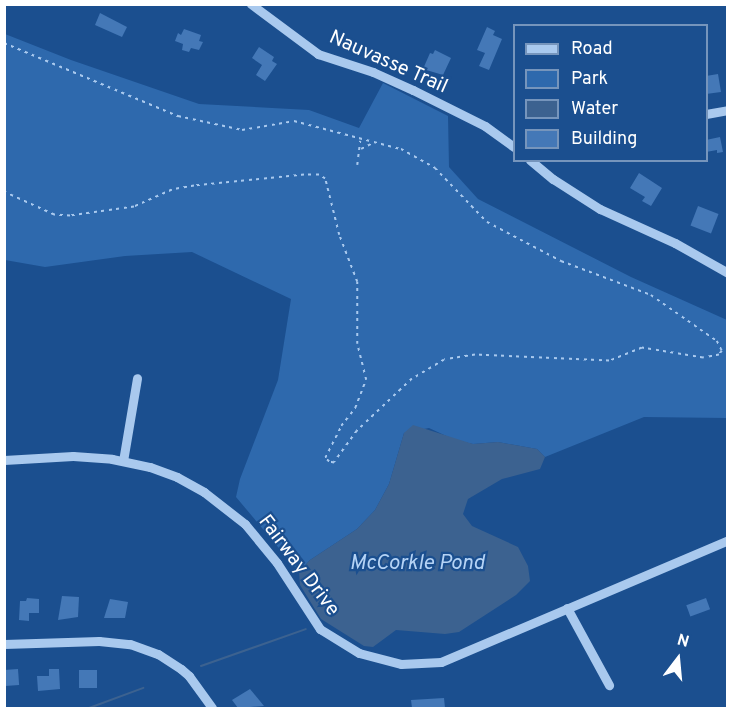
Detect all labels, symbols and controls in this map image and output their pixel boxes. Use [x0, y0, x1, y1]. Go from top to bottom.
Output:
legend [513, 24, 708, 162]
street label: Nauvasse Trail [325, 26, 451, 100]
text: Road [571, 38, 613, 61]
text: Park [571, 68, 608, 91]
text: Water [571, 98, 618, 121]
text: Building [571, 128, 637, 151]
street label: Fairway Drive [252, 511, 344, 621]
water label: McCorkle Pond [350, 551, 484, 577]
north arrow [648, 629, 708, 689]
text: N [675, 630, 691, 653]

